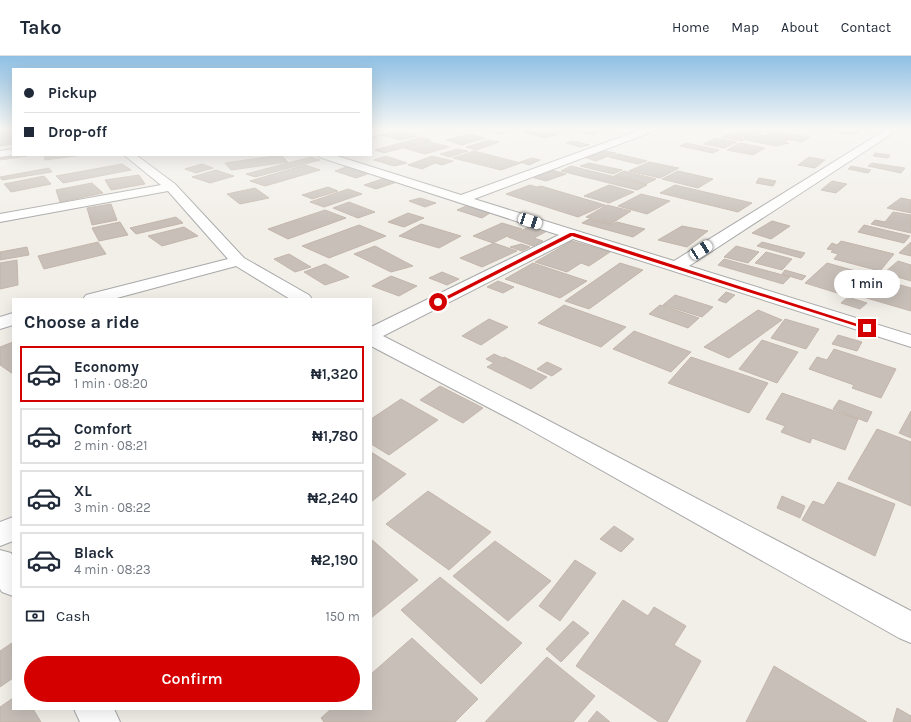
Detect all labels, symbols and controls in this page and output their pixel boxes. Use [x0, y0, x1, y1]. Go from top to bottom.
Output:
text: Tako [20, 17, 61, 39]
text: Home [672, 19, 709, 36]
text: Map [731, 19, 759, 36]
text: About [781, 19, 819, 36]
text: Contact [841, 19, 891, 36]
text: Pickup [48, 84, 97, 102]
text: Drop-off [48, 123, 107, 141]
car [517, 212, 543, 230]
car [688, 238, 714, 262]
callout: 1 min [834, 270, 900, 298]
text: 1 min [851, 276, 883, 291]
route start [429, 293, 447, 311]
text: Choose a ride [24, 311, 139, 333]
route end [858, 319, 876, 337]
icon: car [26, 356, 62, 392]
text: Economy [74, 358, 139, 376]
text: ₦1,320 [311, 365, 358, 383]
text: 1 min · 08:20 [74, 376, 148, 391]
icon: car [26, 418, 62, 454]
text: Comfort [74, 420, 132, 438]
text: ₦1,780 [312, 427, 358, 445]
text: 2 min · 08:21 [74, 438, 148, 453]
icon: car [26, 480, 62, 516]
text: XL [74, 482, 92, 500]
text: ₦2,240 [308, 489, 358, 507]
text: 3 min · 08:22 [74, 500, 151, 515]
icon: car [26, 542, 62, 578]
text: Black [74, 544, 114, 562]
text: ₦2,190 [311, 551, 358, 569]
text: 4 min · 08:23 [74, 562, 151, 577]
icon: cash [24, 605, 46, 627]
text: Cash [56, 607, 90, 625]
text: 150 m [325, 609, 360, 624]
button: Confirm [24, 656, 360, 702]

